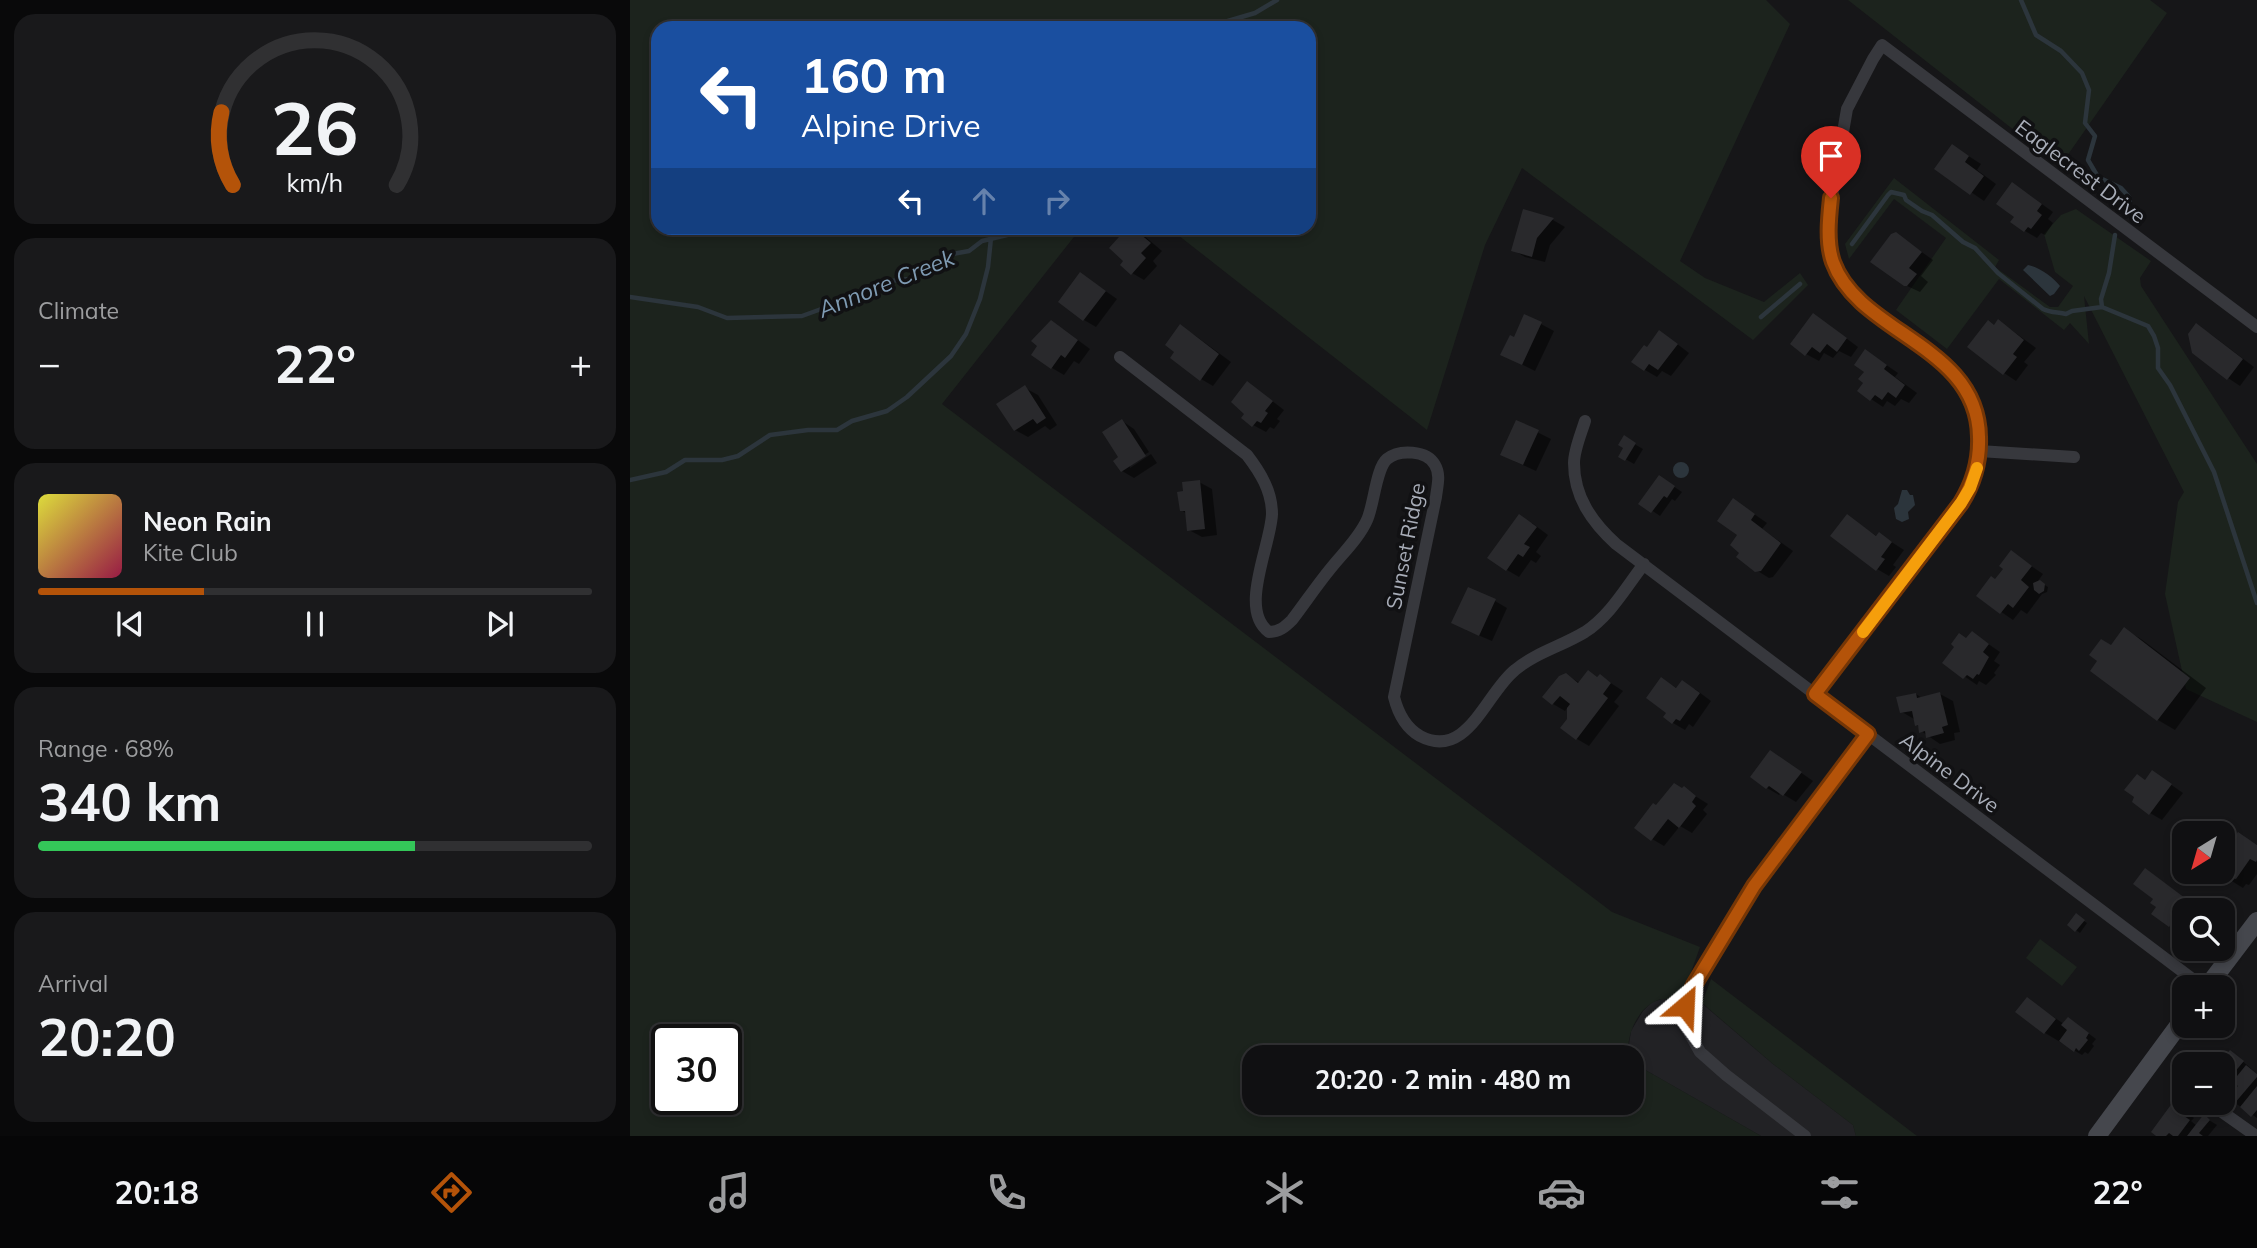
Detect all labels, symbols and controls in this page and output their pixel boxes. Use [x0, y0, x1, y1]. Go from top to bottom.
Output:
text: 160 m [801, 44, 947, 105]
icon: left [686, 49, 777, 140]
text: 26 [271, 83, 359, 174]
text: Alpine Drive [801, 105, 981, 145]
street label: Eaglecrest Drive [2010, 113, 2152, 229]
pin [1801, 126, 1861, 198]
icon: arrive [1812, 137, 1850, 175]
text: km/h [287, 167, 343, 198]
icon: left [892, 182, 930, 220]
icon: ahead [965, 182, 1003, 220]
icon: right [1038, 182, 1076, 220]
water label: Annore Creek [813, 242, 959, 324]
text: Climate [38, 296, 119, 325]
text: 22° [274, 331, 356, 396]
text: − [38, 339, 61, 387]
text: + [569, 339, 592, 387]
street label: Sunset Ridge [1380, 481, 1430, 611]
text: Neon Rain [143, 505, 272, 538]
text: Kite Club [143, 538, 238, 567]
icon: previous [111, 605, 149, 643]
icon: pause [296, 605, 334, 643]
icon: next [481, 605, 519, 643]
street label: Alpine Drive [1895, 726, 2005, 818]
text: Range · 68% [38, 734, 174, 763]
text: 340 km [38, 769, 221, 834]
north arrow [2172, 821, 2235, 884]
map controls [2172, 821, 2235, 1115]
button: search [2172, 898, 2235, 961]
text: Arrival [38, 969, 108, 998]
position arrow [1648, 969, 1722, 1043]
button: + [2172, 975, 2235, 1038]
text: 20:20 [38, 1004, 176, 1069]
speed limit sign: 30 [651, 1024, 742, 1115]
button: − [2172, 1052, 2235, 1115]
text: 20:20 · 2 min · 480 m [1315, 1063, 1571, 1096]
icon: directions [427, 1168, 476, 1217]
icon: music [705, 1168, 754, 1217]
icon: phone [982, 1168, 1031, 1217]
icon: climate [1260, 1168, 1309, 1217]
icon: car [1537, 1168, 1586, 1217]
icon: filters [1815, 1168, 1864, 1217]
text: 20:18 [114, 1172, 199, 1212]
text: 22° [2092, 1172, 2143, 1212]

